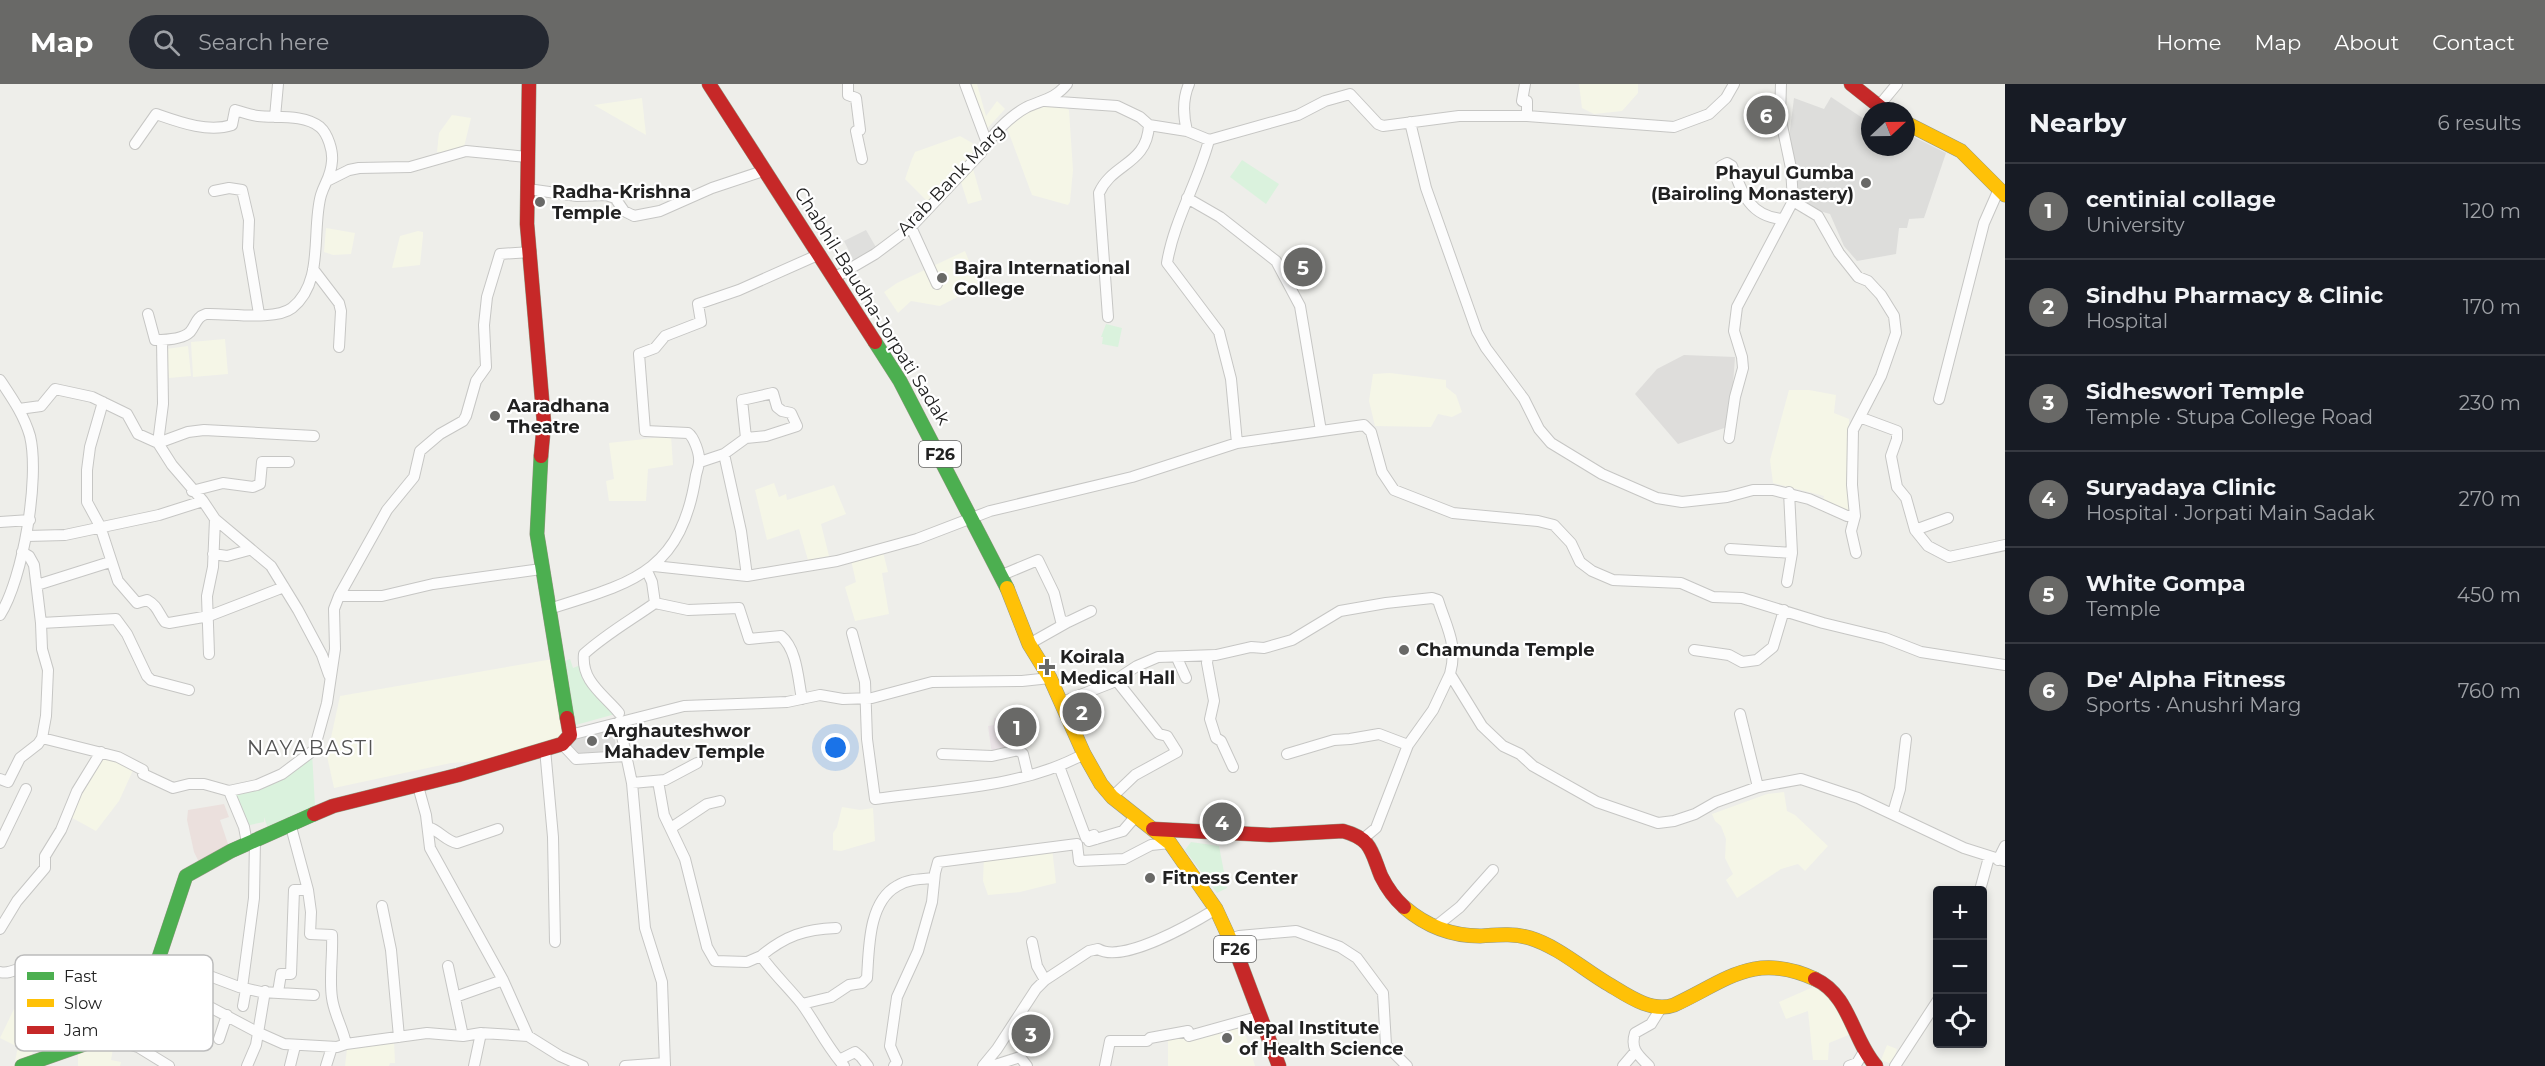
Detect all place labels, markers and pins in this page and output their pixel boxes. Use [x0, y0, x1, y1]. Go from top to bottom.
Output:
pin: 6 [1746, 93, 1786, 138]
place label: Phayul Gumba (Bairoling Monastery) [1651, 162, 1854, 205]
marker: Phayul Gumba (Bairoling Monastery) [1859, 176, 1873, 190]
place label: Radha-Krishna Temple [552, 181, 691, 224]
marker: Radha-Krishna Temple [533, 195, 547, 209]
pin: 5 [1284, 244, 1322, 290]
place label: Bajra International College [954, 257, 1130, 300]
marker: Bajra International College [935, 271, 949, 285]
place label: Aaradhana Theatre [506, 395, 610, 438]
marker: Aaradhana Theatre [488, 409, 502, 423]
place label: Chamunda Temple [1416, 639, 1595, 661]
marker: Chamunda Temple [1397, 643, 1411, 657]
place label: Koirala Medical Hall [1060, 646, 1175, 689]
marker: Koirala Medical Hall [1038, 658, 1056, 676]
pin: 2 [1062, 690, 1102, 734]
pin: 1 [998, 704, 1036, 750]
place label: Arghauteshwor Mahadev Temple [603, 720, 765, 763]
marker: Arghauteshwor Mahadev Temple [585, 734, 599, 748]
pin: 4 [1202, 800, 1242, 844]
place label: Fitness Center [1162, 867, 1298, 889]
marker: Fitness Center [1143, 871, 1157, 885]
pin: 3 [1012, 1012, 1050, 1056]
place label: Nepal Institute of Health Science [1239, 1017, 1404, 1060]
marker: Nepal Institute of Health Science [1220, 1031, 1234, 1045]

